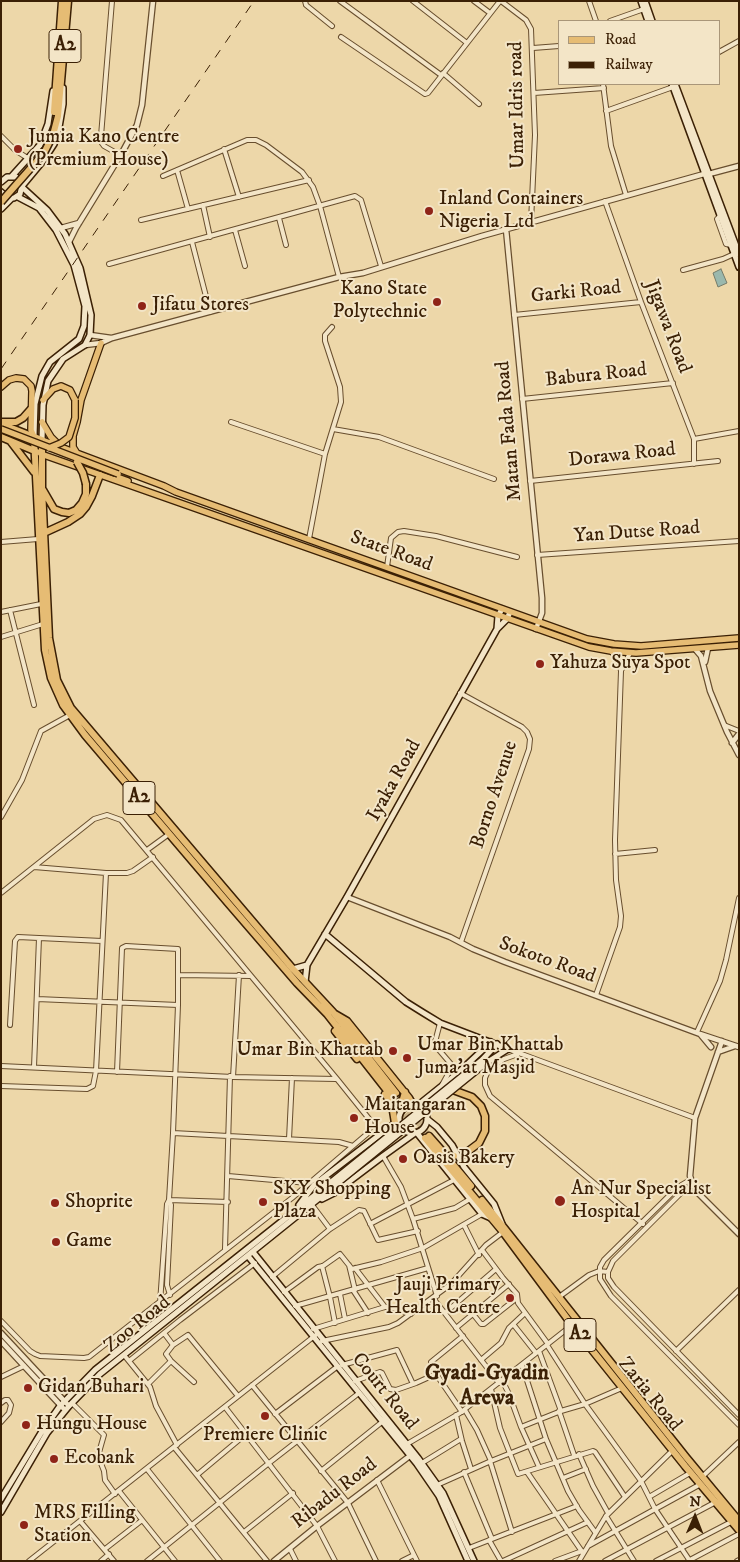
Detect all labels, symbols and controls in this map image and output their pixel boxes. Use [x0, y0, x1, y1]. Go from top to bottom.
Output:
legend [558, 20, 720, 85]
road number: A2 [49, 29, 81, 62]
text: Road [605, 30, 636, 49]
street label: Umar Idris road [505, 41, 531, 169]
text: Railway [605, 55, 653, 74]
place label: Jumia Kano Centre (Premium House) [28, 126, 179, 173]
marker: Jumia Kano Centre (Premium House) [12, 143, 24, 155]
place label: Inland Containers Nigeria Ltd [439, 188, 583, 235]
marker: Inland Containers Nigeria Ltd [423, 205, 435, 217]
street label: Garki Road [530, 276, 622, 310]
street label: Jigawa Road [638, 277, 696, 377]
place label: Kano State Polytechnic [333, 278, 427, 325]
place label: Jifatu Stores [152, 294, 249, 318]
marker: Kano State Polytechnic [431, 296, 443, 308]
marker: Jifatu Stores [136, 300, 148, 312]
street label: Babura Road [544, 359, 648, 393]
street label: Matan Fada Road [492, 360, 528, 502]
street label: Dorawa Road [567, 438, 677, 474]
street label: Yan Dutse Road [573, 517, 701, 549]
street label: State Road [347, 526, 435, 578]
place label: Yahuza Suya Spot [550, 652, 690, 676]
marker: Yahuza Suya Spot [534, 658, 546, 670]
street label: Iyaka Road [363, 736, 427, 826]
street label: Borno Avenue [466, 738, 524, 852]
road number: A2 [123, 781, 155, 814]
street label: Sokoto Road [495, 932, 599, 990]
place label: Umar Bin Khattab Juma'at Masjid [417, 1034, 563, 1081]
place label: Umar Bin Khattab [237, 1039, 383, 1063]
marker: Umar Bin Khattab [387, 1045, 399, 1057]
marker: Umar Bin Khattab Juma'at Masjid [401, 1052, 413, 1064]
place label: Maitangaran House [364, 1094, 466, 1141]
marker: Maitangaran House [348, 1112, 360, 1124]
place label: Oasis Bakery [413, 1147, 515, 1171]
marker: Oasis Bakery [397, 1153, 409, 1165]
place label: SKY Shopping Plaza [273, 1178, 390, 1225]
place label: An Nur Specialist Hospital [571, 1178, 711, 1225]
place label: Shoprite [65, 1191, 133, 1215]
marker: An Nur Specialist Hospital [553, 1194, 567, 1208]
marker: SKY Shopping Plaza [257, 1196, 269, 1208]
marker: Shoprite [49, 1197, 61, 1209]
place label: Game [66, 1230, 112, 1254]
marker: Game [50, 1236, 62, 1248]
place label: Jauji Primary Health Centre [386, 1274, 500, 1321]
street label: Zoo Road [100, 1291, 176, 1359]
marker: Jauji Primary Health Centre [504, 1292, 516, 1304]
road number: A2 [564, 1318, 596, 1352]
street label: Court Road [346, 1349, 422, 1435]
street label: Zaria Road [612, 1353, 686, 1437]
district label: Gyadi-Gyadin Arewa [425, 1361, 549, 1412]
place label: Gidan Buhari [38, 1376, 144, 1400]
marker: Gidan Buhari [22, 1382, 34, 1394]
marker: Premiere Clinic [259, 1410, 271, 1422]
place label: Hungu House [36, 1413, 147, 1437]
marker: Hungu House [20, 1419, 32, 1431]
place label: Premiere Clinic [203, 1424, 327, 1448]
place label: Ecobank [64, 1447, 135, 1471]
marker: Ecobank [48, 1453, 60, 1465]
street label: Ribadu Road [288, 1453, 382, 1535]
north arrow [670, 1492, 720, 1542]
text: N [689, 1493, 701, 1511]
place label: MRS Filling Station [34, 1502, 135, 1549]
marker: MRS Filling Station [18, 1519, 30, 1531]

